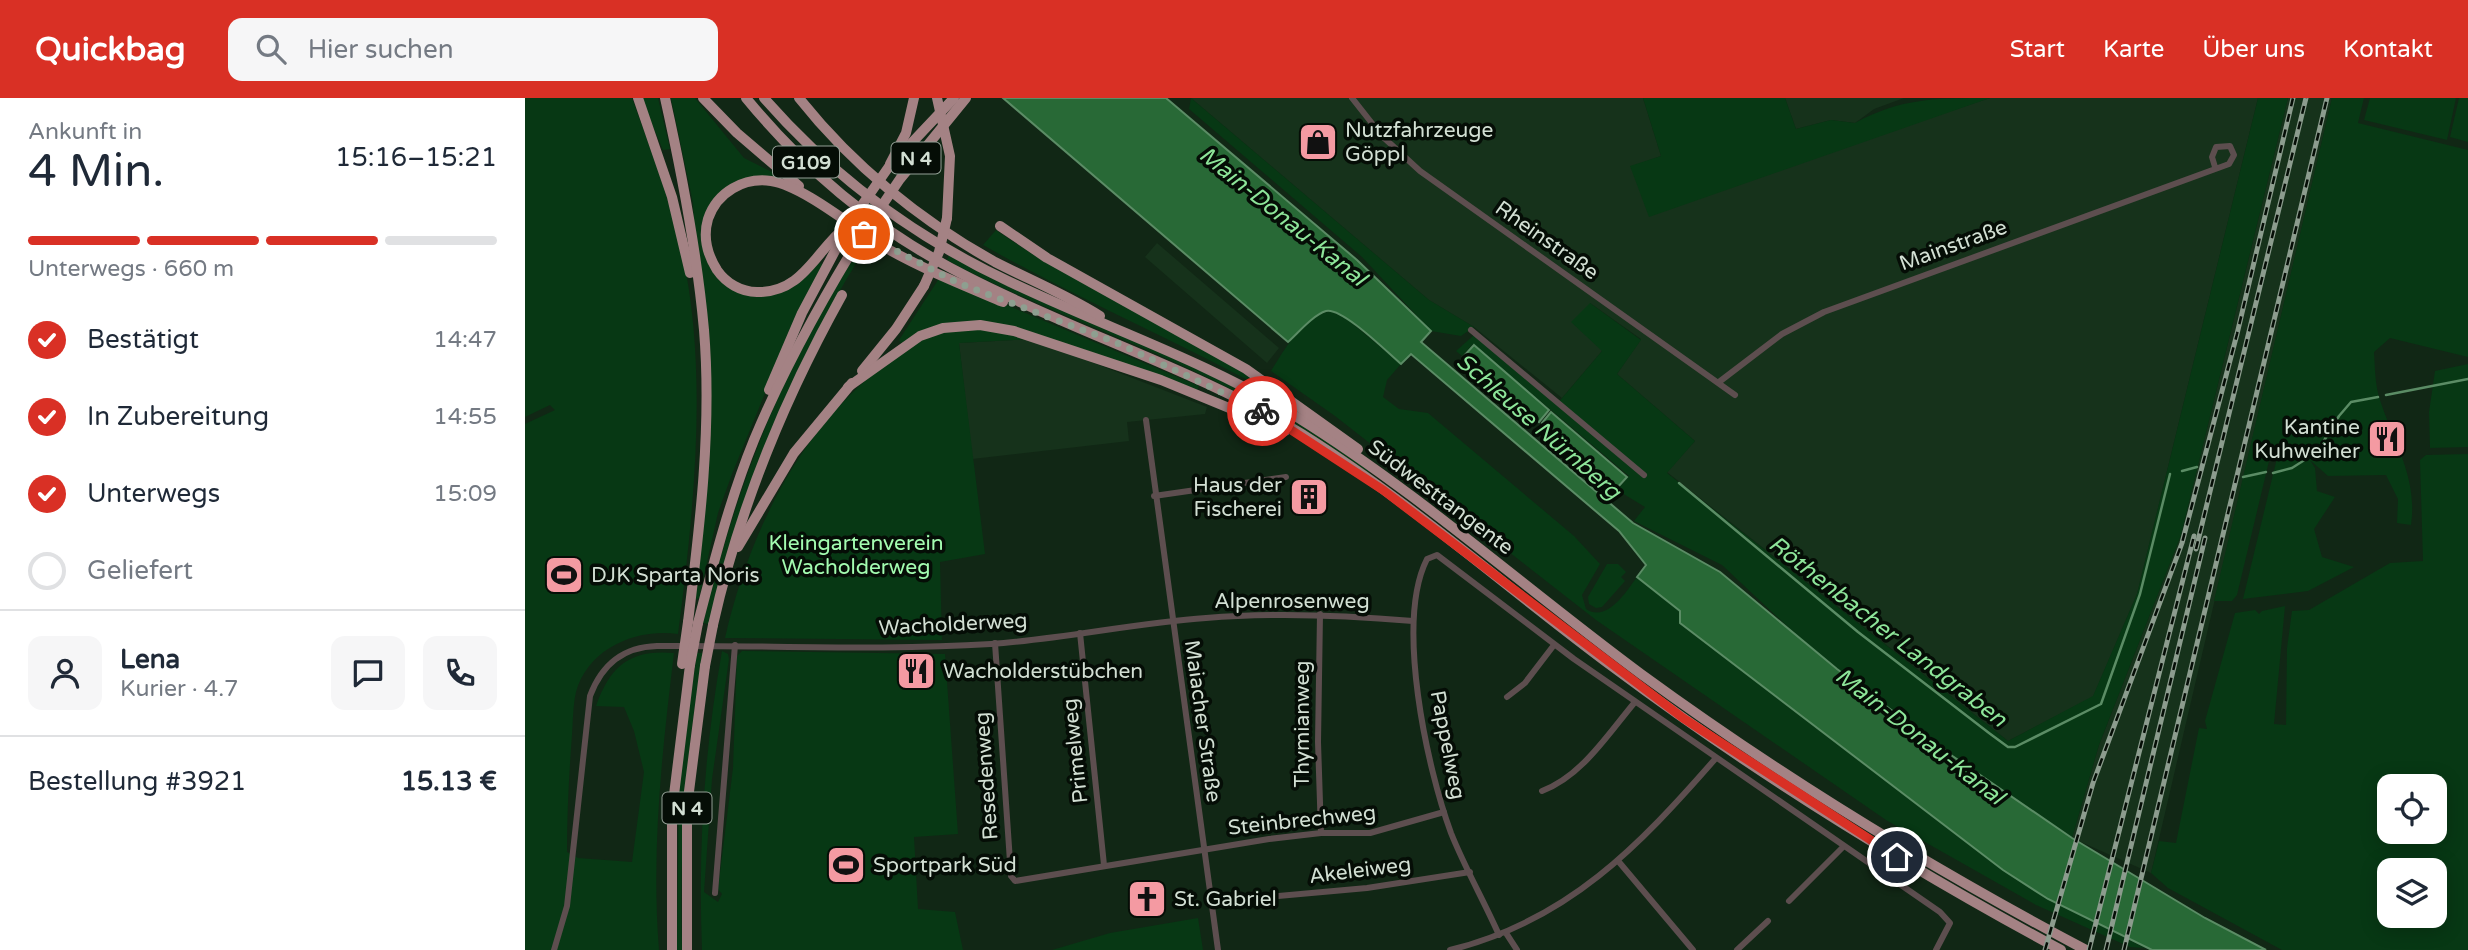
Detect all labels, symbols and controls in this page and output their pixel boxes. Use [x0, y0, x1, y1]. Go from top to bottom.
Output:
search box [228, 18, 718, 81]
text: Quickbag [35, 30, 186, 69]
icon: search [252, 30, 290, 68]
text: Hier suchen [308, 34, 453, 65]
text: Start [2010, 35, 2065, 64]
text: Karte [2103, 35, 2164, 64]
text: Über uns [2202, 35, 2305, 64]
text: Kontakt [2343, 35, 2433, 64]
text: Ankunft in [28, 118, 142, 146]
place label: Nutzfahrzeuge Göppl [1345, 118, 1494, 167]
shop icon: Nutzfahrzeuge Göppl [1297, 121, 1339, 163]
water label: Main-Donau-Kanal [1193, 141, 1373, 294]
text: 15:16–15:21 [335, 142, 497, 173]
road number: N 4 [891, 142, 941, 174]
text: 4 Min. [28, 144, 164, 199]
road number: G109 [773, 146, 839, 178]
street label: Rheinstraße [1490, 196, 1603, 285]
pin [834, 204, 894, 264]
street label: Mainstraße [1896, 214, 2010, 276]
icon: bag [845, 215, 883, 253]
text: Unterwegs · 660 m [28, 255, 234, 283]
icon: check [28, 321, 66, 359]
text: Bestätigt [87, 324, 199, 355]
text: 14:47 [433, 326, 497, 354]
water label: Schleuse Nürnberg [1450, 348, 1627, 507]
courier [1227, 376, 1297, 446]
icon: bike [1243, 392, 1281, 430]
icon: check [28, 398, 66, 436]
text: In Zubereitung [87, 401, 269, 432]
text: 14:55 [433, 403, 497, 431]
place label: Kantine Kuhweiher [2254, 415, 2360, 464]
restaurant icon: Kantine Kuhweiher [2366, 418, 2408, 460]
street label: Südwesttangente [1363, 435, 1518, 560]
place label: Haus der Fischerei [1193, 473, 1282, 522]
icon: check [28, 475, 66, 513]
building icon: Haus der Fischerei [1288, 476, 1330, 518]
text: Unterwegs [87, 478, 220, 509]
text: 15:09 [433, 480, 497, 508]
water label: Röthenbacher Landgraben [1763, 530, 2013, 734]
park label: Kleingartenverein Wacholderweg [768, 531, 944, 580]
sports icon: DJK Sparta Noris [543, 554, 585, 596]
text: Geliefert [87, 555, 193, 586]
place label: DJK Sparta Noris [591, 563, 760, 588]
street label: Alpenrosenweg [1214, 589, 1370, 614]
street label: Wacholderweg [878, 608, 1028, 641]
button: person [28, 636, 102, 710]
button: chat [331, 636, 405, 710]
button: phone [423, 636, 497, 710]
street label: Maiacher Straße [1179, 638, 1226, 804]
text: Lena [120, 644, 180, 675]
restaurant icon: Wacholderstübchen [895, 650, 937, 692]
place label: Wacholderstübchen [943, 659, 1143, 684]
street label: Thymianweg [1290, 660, 1315, 788]
water label: Main-Donau-Kanal [1829, 662, 2011, 813]
text: Kurier · 4.7 [120, 675, 238, 703]
street label: Pappelweg [1425, 688, 1470, 802]
street label: Primelweg [1058, 697, 1093, 805]
street label: Resedenweg [970, 711, 1003, 841]
text: Bestellung #3921 [28, 766, 246, 797]
text: 15.13 € [401, 766, 497, 797]
map controls [2377, 774, 2447, 928]
button: locate [2377, 774, 2447, 844]
road number: N 4 [663, 792, 711, 824]
street label: Steinbrechweg [1227, 800, 1377, 841]
pin [1867, 827, 1927, 887]
icon: home [1878, 838, 1916, 876]
sports icon: Sportpark Süd [825, 844, 867, 886]
street label: Akeleiweg [1308, 852, 1413, 889]
place label: Sportpark Süd [873, 853, 1017, 878]
button: layers [2377, 858, 2447, 928]
church icon: St. Gabriel [1126, 878, 1168, 920]
place label: St. Gabriel [1174, 887, 1277, 912]

